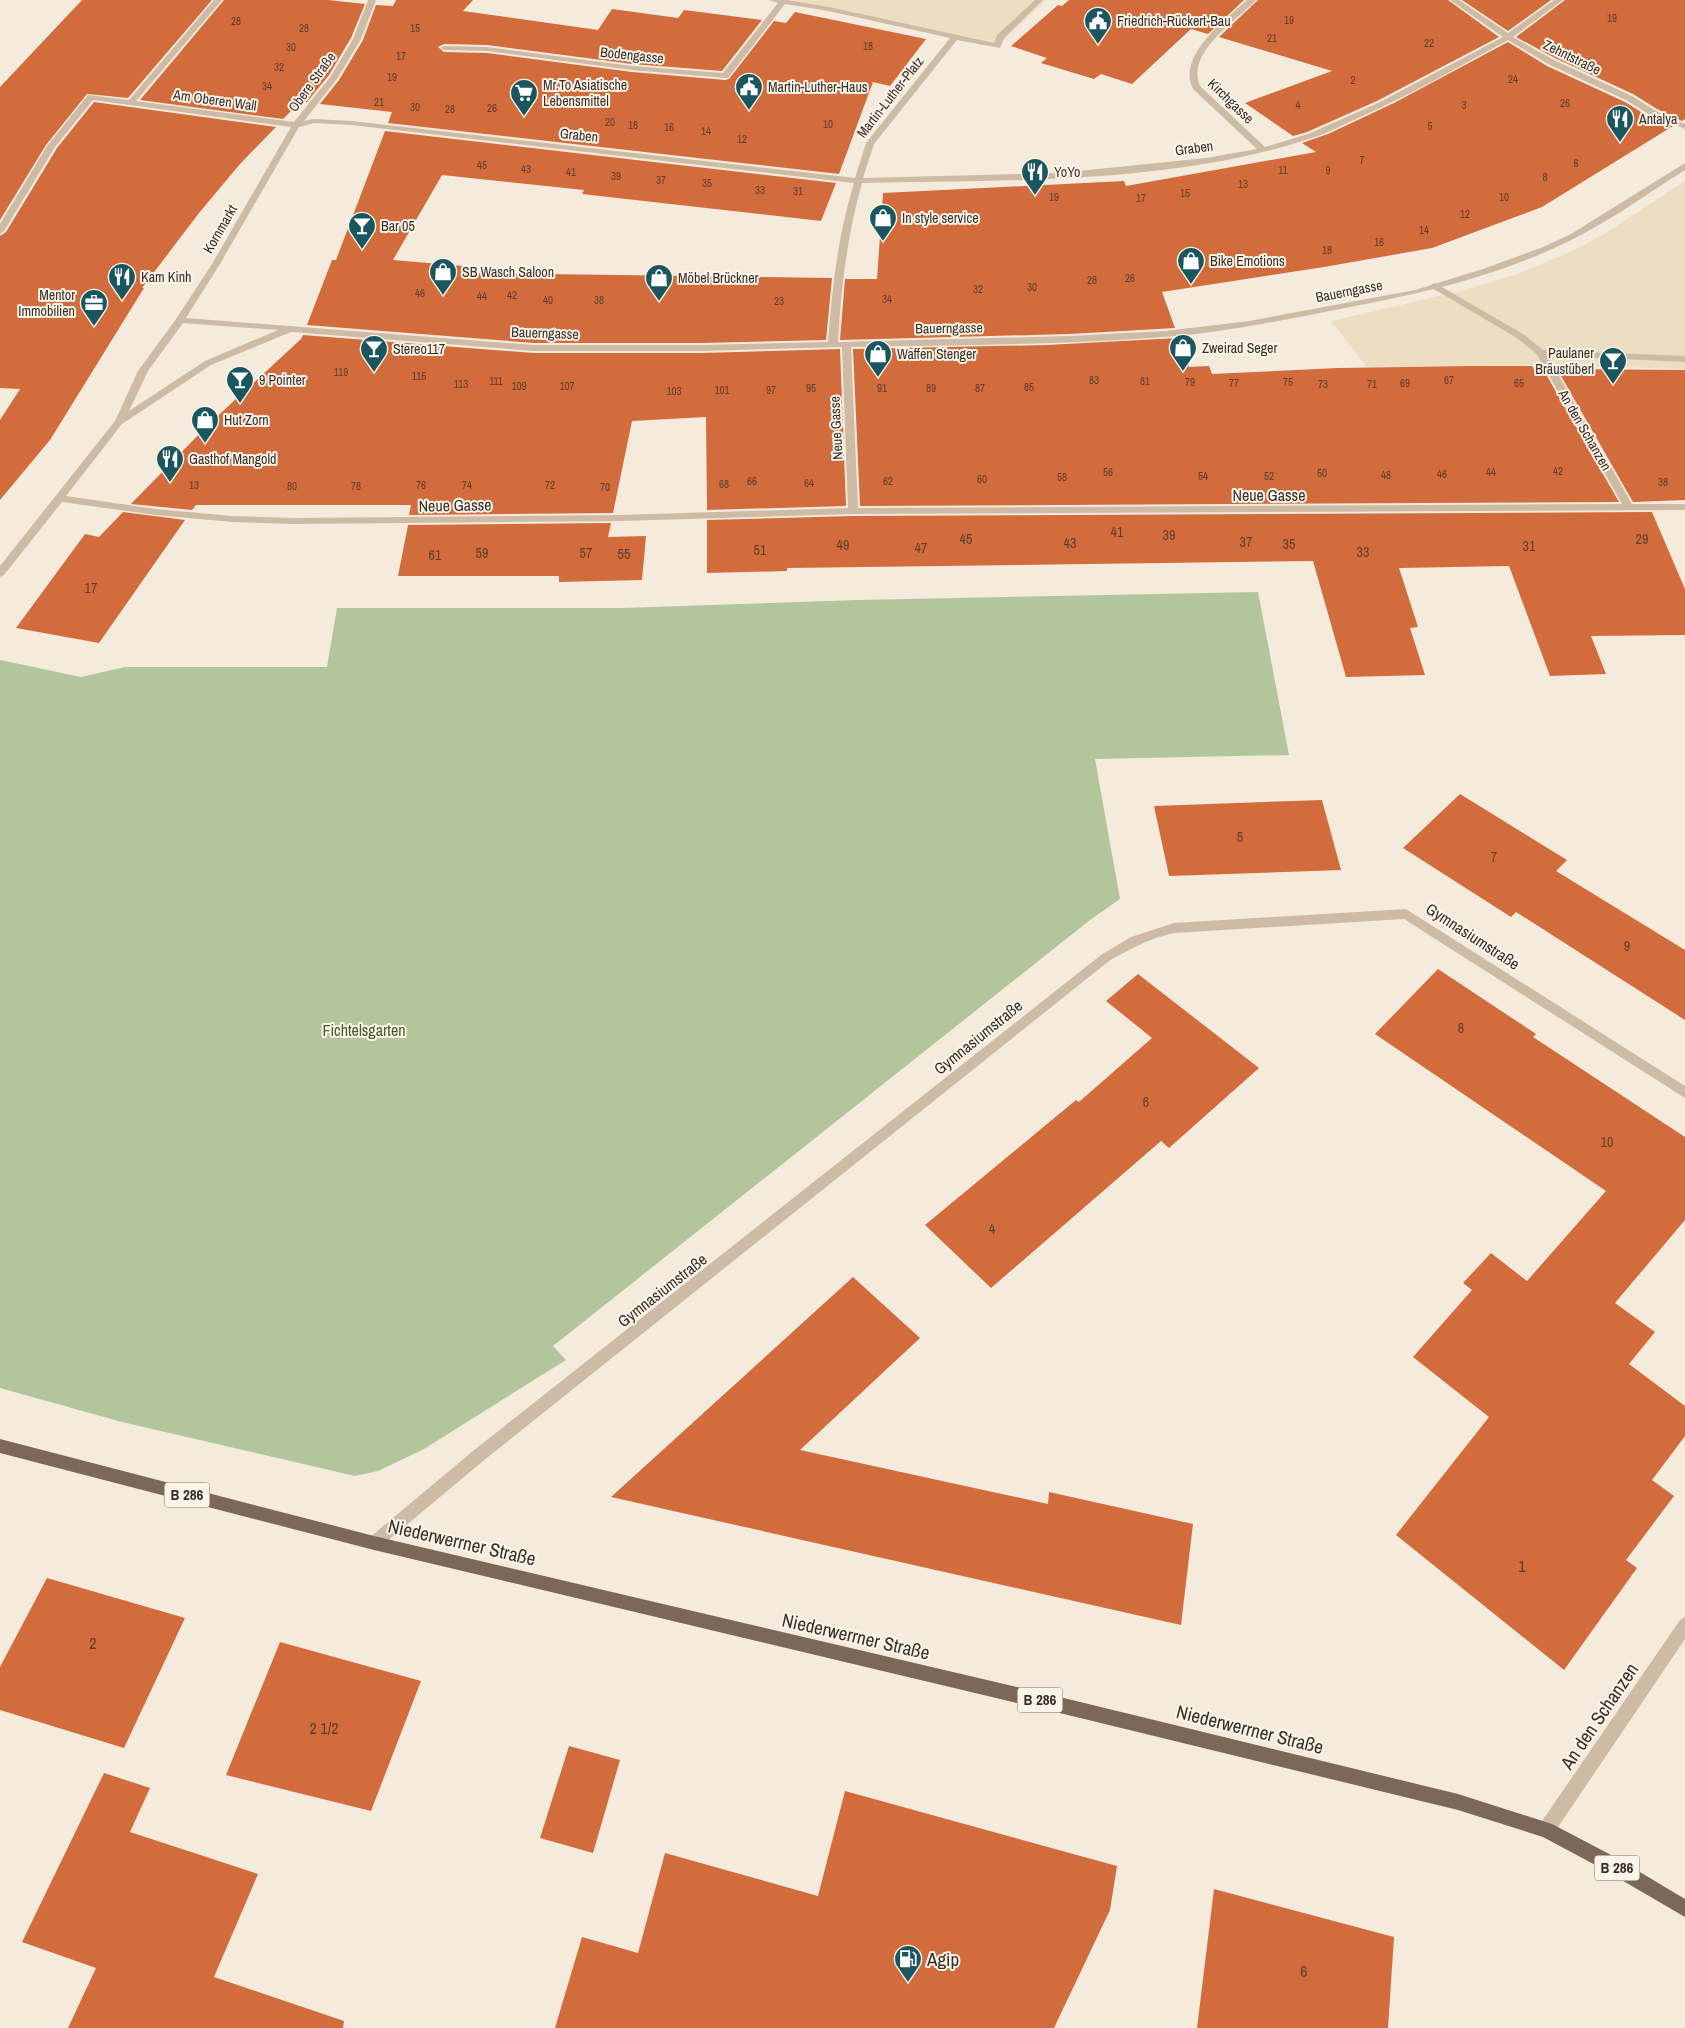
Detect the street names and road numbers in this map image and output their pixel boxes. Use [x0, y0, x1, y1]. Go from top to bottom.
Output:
street label: Zehntstraße [1540, 35, 1604, 79]
street label: Bodengasse [599, 43, 665, 67]
street label: Obere Straße [284, 49, 340, 115]
street label: Martin-Luther-Platz [853, 53, 927, 141]
street label: Kirchgasse [1204, 75, 1258, 127]
street label: Am Oberen Wall [171, 85, 258, 115]
street label: Graben [559, 124, 599, 146]
street label: Graben [1174, 136, 1214, 160]
street label: Kornmarkt [199, 202, 241, 256]
street label: Bauerngasse [1314, 276, 1384, 306]
street label: Bauerngasse [915, 318, 983, 338]
street label: Bauerngasse [511, 323, 579, 343]
street label: An den Schanzen [1554, 385, 1615, 474]
street label: Neue Gasse [825, 396, 847, 460]
street label: Neue Gasse [1233, 484, 1305, 506]
street label: Neue Gasse [418, 493, 492, 517]
street label: Gymnasiumstraße [1422, 897, 1524, 975]
street label: Gymnasiumstraße [929, 994, 1027, 1080]
street label: Gymnasiumstraße [613, 1248, 711, 1332]
road number: B 286 [164, 1482, 210, 1508]
street label: Niederwerrner Straße [386, 1512, 538, 1572]
street label: Niederwerrner Straße [780, 1606, 932, 1666]
street label: An den Schanzen [1553, 1658, 1644, 1775]
road number: B 286 [1018, 1688, 1062, 1712]
street label: Niederwerrner Straße [1174, 1698, 1326, 1760]
road number: B 286 [1594, 1856, 1640, 1880]

